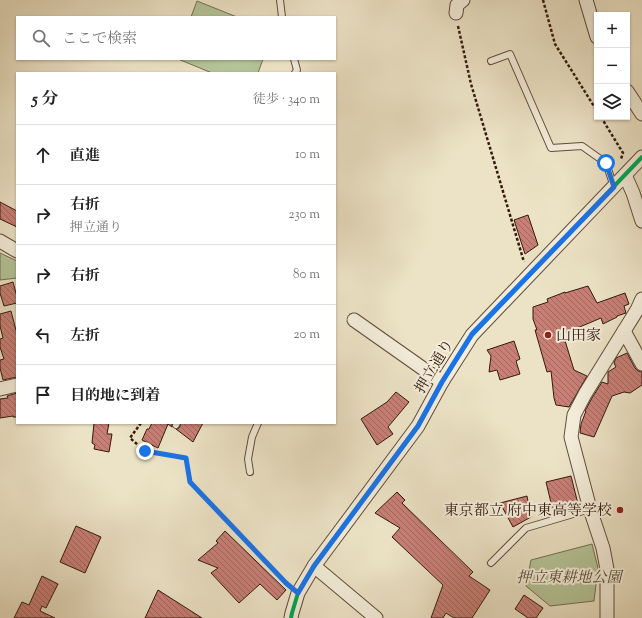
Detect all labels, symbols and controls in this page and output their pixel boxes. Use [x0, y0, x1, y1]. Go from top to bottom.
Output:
map controls [594, 12, 630, 120]
button: + [594, 12, 630, 48]
search box [16, 16, 336, 60]
icon: search [30, 27, 52, 49]
text: ここで検索 [62, 29, 137, 50]
button: − [594, 48, 630, 84]
button: layers [594, 84, 630, 120]
text: 5 分 [32, 88, 58, 112]
text: 徒歩 · 340 m [253, 91, 320, 109]
icon: ahead [32, 144, 54, 166]
text: 直進 [70, 146, 100, 167]
text: 10 m [295, 146, 320, 164]
route start [597, 154, 615, 172]
text: 右折 [70, 195, 100, 216]
icon: right [32, 204, 54, 226]
text: 230 m [288, 206, 320, 224]
text: 押立通り [70, 219, 122, 237]
icon: right [32, 264, 54, 286]
text: 右折 [70, 266, 100, 287]
text: 80 m [293, 266, 320, 284]
icon: left [32, 324, 54, 346]
text: 左折 [70, 326, 100, 347]
text: 20 m [294, 326, 320, 344]
place label: 山田家 [556, 326, 601, 347]
marker: 山田家 [543, 330, 553, 340]
street label: 押立通り [411, 336, 460, 398]
icon: arrive [32, 384, 54, 406]
text: 目的地に到着 [70, 386, 160, 407]
route end [136, 442, 154, 460]
place label: 東京都立 府中東高等学校 [444, 501, 612, 522]
marker: 東京都立 府中東高等学校 [615, 505, 625, 515]
park label: 押立東耕地公園 [516, 568, 624, 589]

